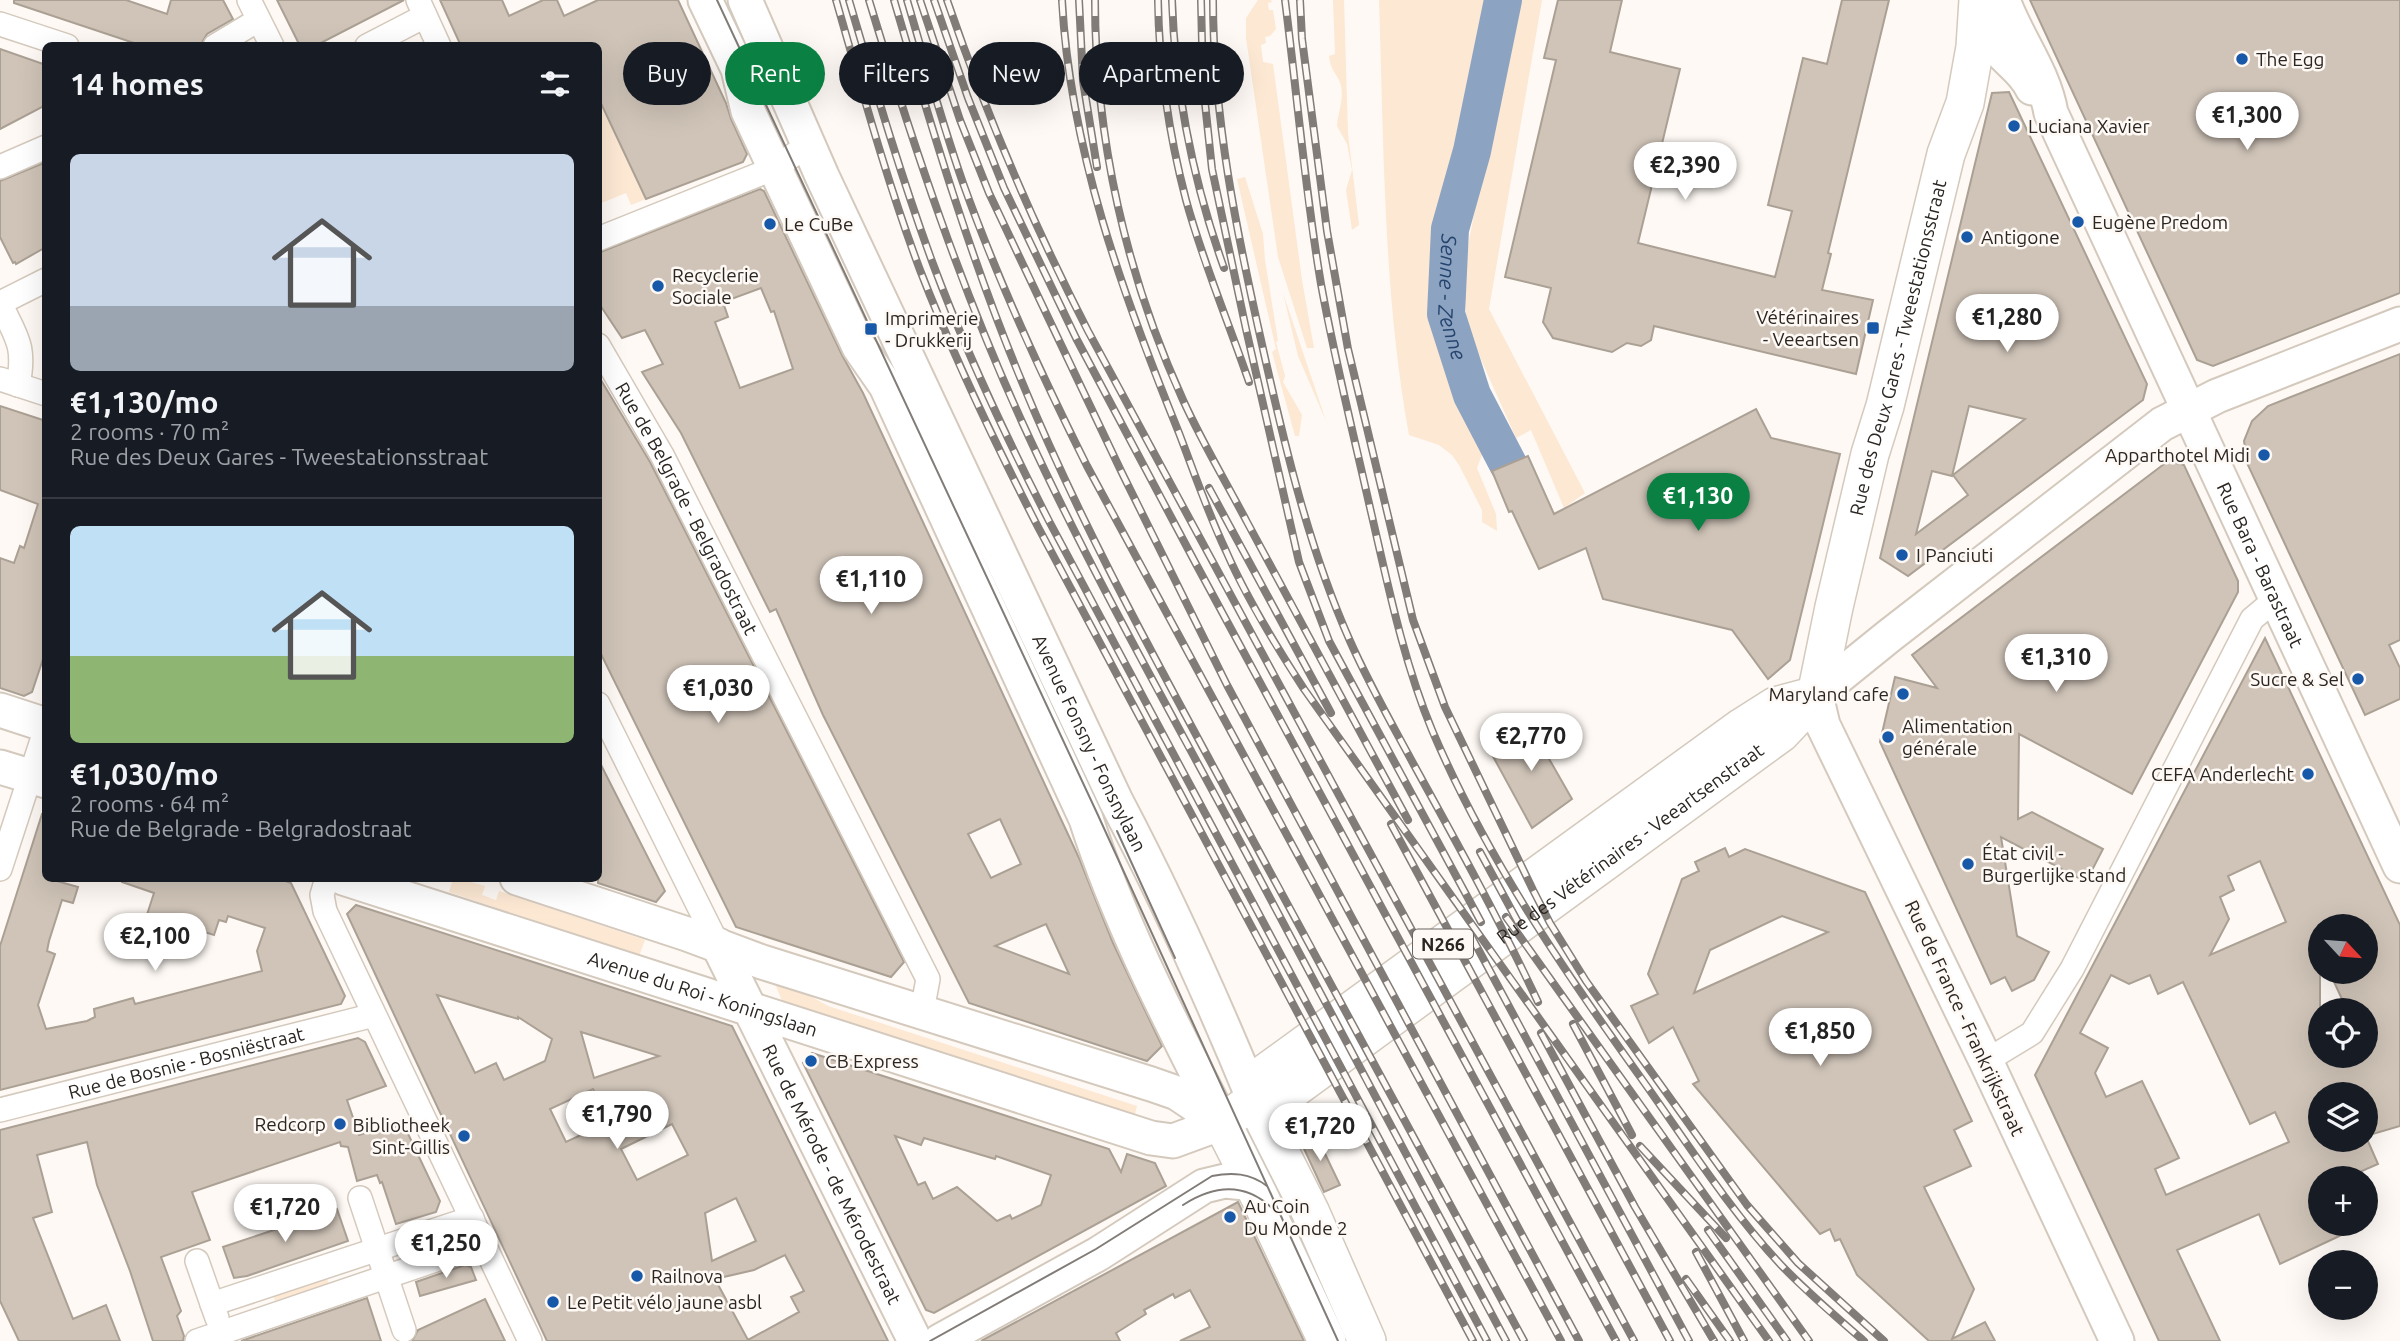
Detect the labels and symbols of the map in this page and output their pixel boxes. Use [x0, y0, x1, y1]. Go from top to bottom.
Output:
place label: The Egg [2256, 48, 2325, 70]
marker: The Egg [2234, 51, 2250, 67]
pin: €1,300 [2190, 92, 2304, 152]
place label: Luciana Xavier [2028, 115, 2150, 137]
marker: Luciana Xavier [2006, 118, 2022, 134]
pin: €2,390 [1628, 142, 1742, 202]
street label: Rue des Deux Gares - Tweestationsstraat [1845, 177, 1951, 518]
place label: Eugène Predom [2092, 211, 2228, 233]
place label: Le CuBe [784, 213, 853, 235]
marker: Eugène Predom [2070, 214, 2086, 230]
marker: Le CuBe [762, 216, 778, 232]
place label: Antigone [1981, 226, 2060, 248]
marker: Antigone [1959, 229, 1975, 245]
water label: Senne - Zenne [1434, 233, 1472, 363]
place label: Recyclerie Sociale [672, 264, 759, 308]
marker: Recyclerie Sociale [650, 278, 666, 294]
pin: €1,280 [1950, 294, 2064, 354]
place label: Vétérinaires - Veeartsen [1756, 306, 1859, 350]
place label: Imprimerie - Drukkerij [885, 307, 978, 351]
marker: Vétérinaires - Veeartsen [1865, 320, 1881, 336]
marker: Imprimerie - Drukkerij [863, 321, 879, 337]
street label: Rue de Belgrade - Belgradostraat [611, 378, 763, 639]
place label: Apparthotel Midi [2105, 444, 2250, 466]
marker: Apparthotel Midi [2256, 447, 2272, 463]
pin: €1,130 [1641, 474, 1755, 533]
street label: Rue Bara - Barastraat [2213, 479, 2308, 651]
place label: I Panciuti [1916, 544, 1993, 566]
marker: I Panciuti [1894, 547, 1910, 563]
pin: €1,110 [814, 556, 928, 616]
street label: Avenue Fonsny - Fonsnylaan [1028, 631, 1151, 855]
pin: €1,310 [1999, 634, 2113, 694]
pin: €1,030 [661, 666, 775, 725]
place label: Sucre & Sel [2250, 668, 2344, 690]
marker: Sucre & Sel [2350, 671, 2366, 687]
place label: Maryland cafe [1769, 683, 1889, 705]
marker: Maryland cafe [1895, 686, 1911, 702]
pin: €2,770 [1474, 714, 1588, 773]
place label: Alimentation générale [1902, 715, 2013, 759]
marker: Alimentation générale [1880, 729, 1896, 745]
street label: Rue des Vétérinaires - Veeartsenstraat [1492, 738, 1768, 948]
place label: CEFA Anderlecht [2151, 763, 2295, 785]
marker: CEFA Anderlecht [2300, 766, 2316, 782]
place label: État civil - Burgerlijke stand [1982, 842, 2126, 886]
marker: État civil - Burgerlijke stand [1960, 856, 1976, 872]
street label: Rue de France - Frankrijkstraat [1901, 897, 2030, 1140]
pin: €2,100 [98, 914, 212, 973]
north arrow [2308, 914, 2378, 984]
road number: N266 [1413, 930, 1473, 959]
street label: Avenue du Roi - Koningslaan [585, 947, 820, 1041]
pin: €1,850 [1763, 1009, 1877, 1068]
street label: Rue de Bosnie - Bosniëstraat [66, 1022, 307, 1103]
street label: Rue de Mérode - de Mérodestraat [758, 1041, 906, 1308]
place label: CB Express [825, 1050, 919, 1072]
marker: CB Express [803, 1053, 819, 1069]
pin: €1,790 [560, 1092, 674, 1151]
pin: €1,720 [1263, 1104, 1377, 1163]
place label: Redcorp [254, 1113, 326, 1135]
place label: Bibliotheek Sint-Gillis [353, 1114, 450, 1158]
marker: Redcorp [332, 1116, 348, 1132]
marker: Bibliotheek Sint-Gillis [456, 1128, 472, 1144]
pin: €1,720 [228, 1184, 342, 1244]
place label: Au Coin Du Monde 2 [1244, 1195, 1348, 1239]
marker: Au Coin Du Monde 2 [1222, 1209, 1238, 1225]
pin: €1,250 [389, 1220, 503, 1280]
place label: Railnova [651, 1265, 723, 1287]
marker: Railnova [629, 1268, 645, 1284]
place label: Le Petit vélo jaune asbl [567, 1291, 762, 1313]
marker: Le Petit vélo jaune asbl [545, 1294, 561, 1310]

